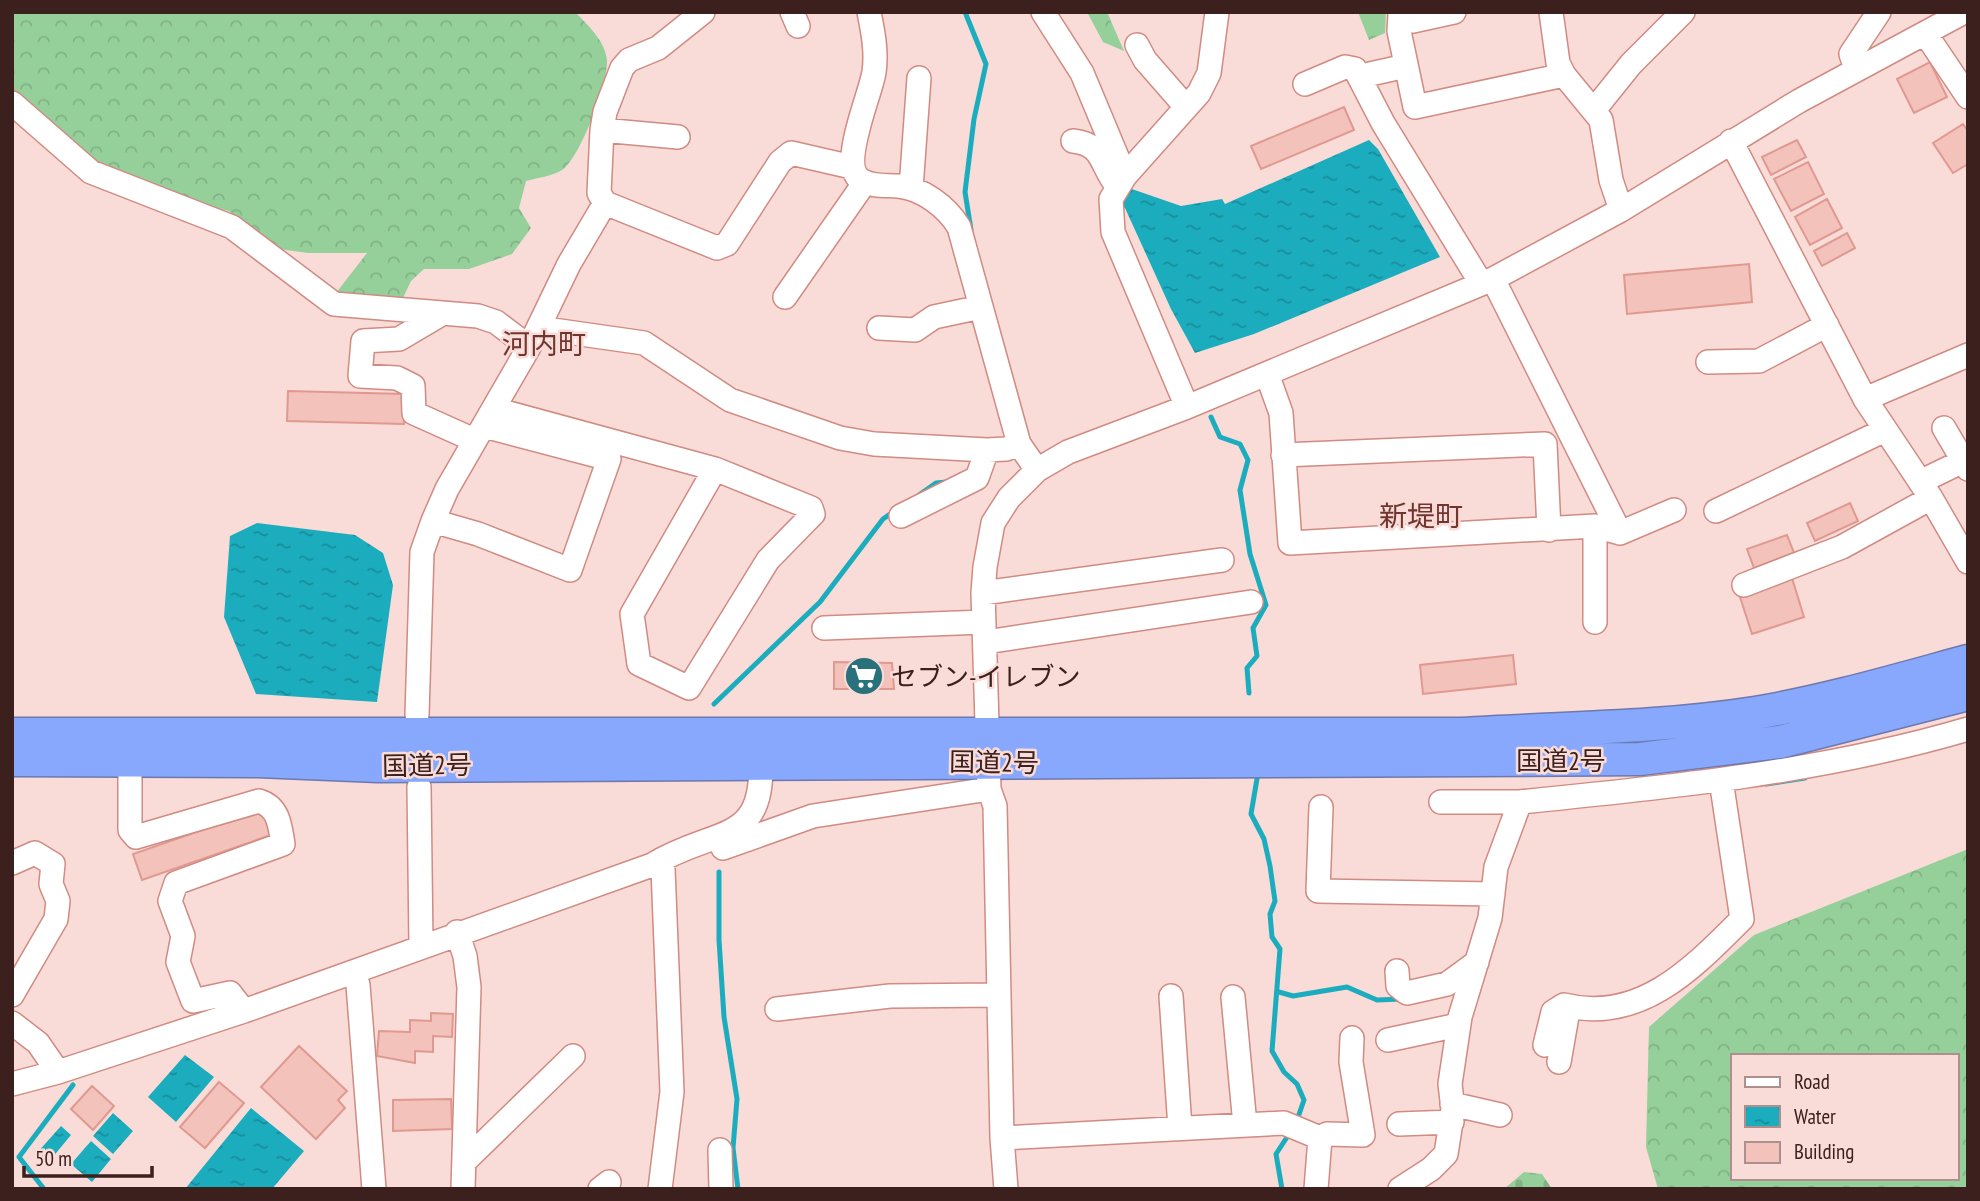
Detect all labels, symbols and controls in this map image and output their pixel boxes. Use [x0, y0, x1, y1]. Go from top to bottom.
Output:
district label: 河内町 [502, 325, 586, 362]
district label: 新堤町 [1379, 497, 1463, 534]
supermarket icon: セブン-イレブン [843, 655, 885, 697]
place label: セブン-イレブン [891, 660, 1081, 693]
street label: 国道2号 [1516, 744, 1606, 777]
street label: 国道2号 [949, 745, 1039, 779]
street label: 国道2号 [382, 748, 472, 782]
legend [1731, 1054, 1959, 1180]
text: Road [1794, 1068, 1830, 1095]
text: Water [1794, 1103, 1836, 1130]
scale bar [24, 1134, 152, 1178]
text: Building [1794, 1138, 1854, 1165]
text: 50 m [35, 1145, 72, 1172]

